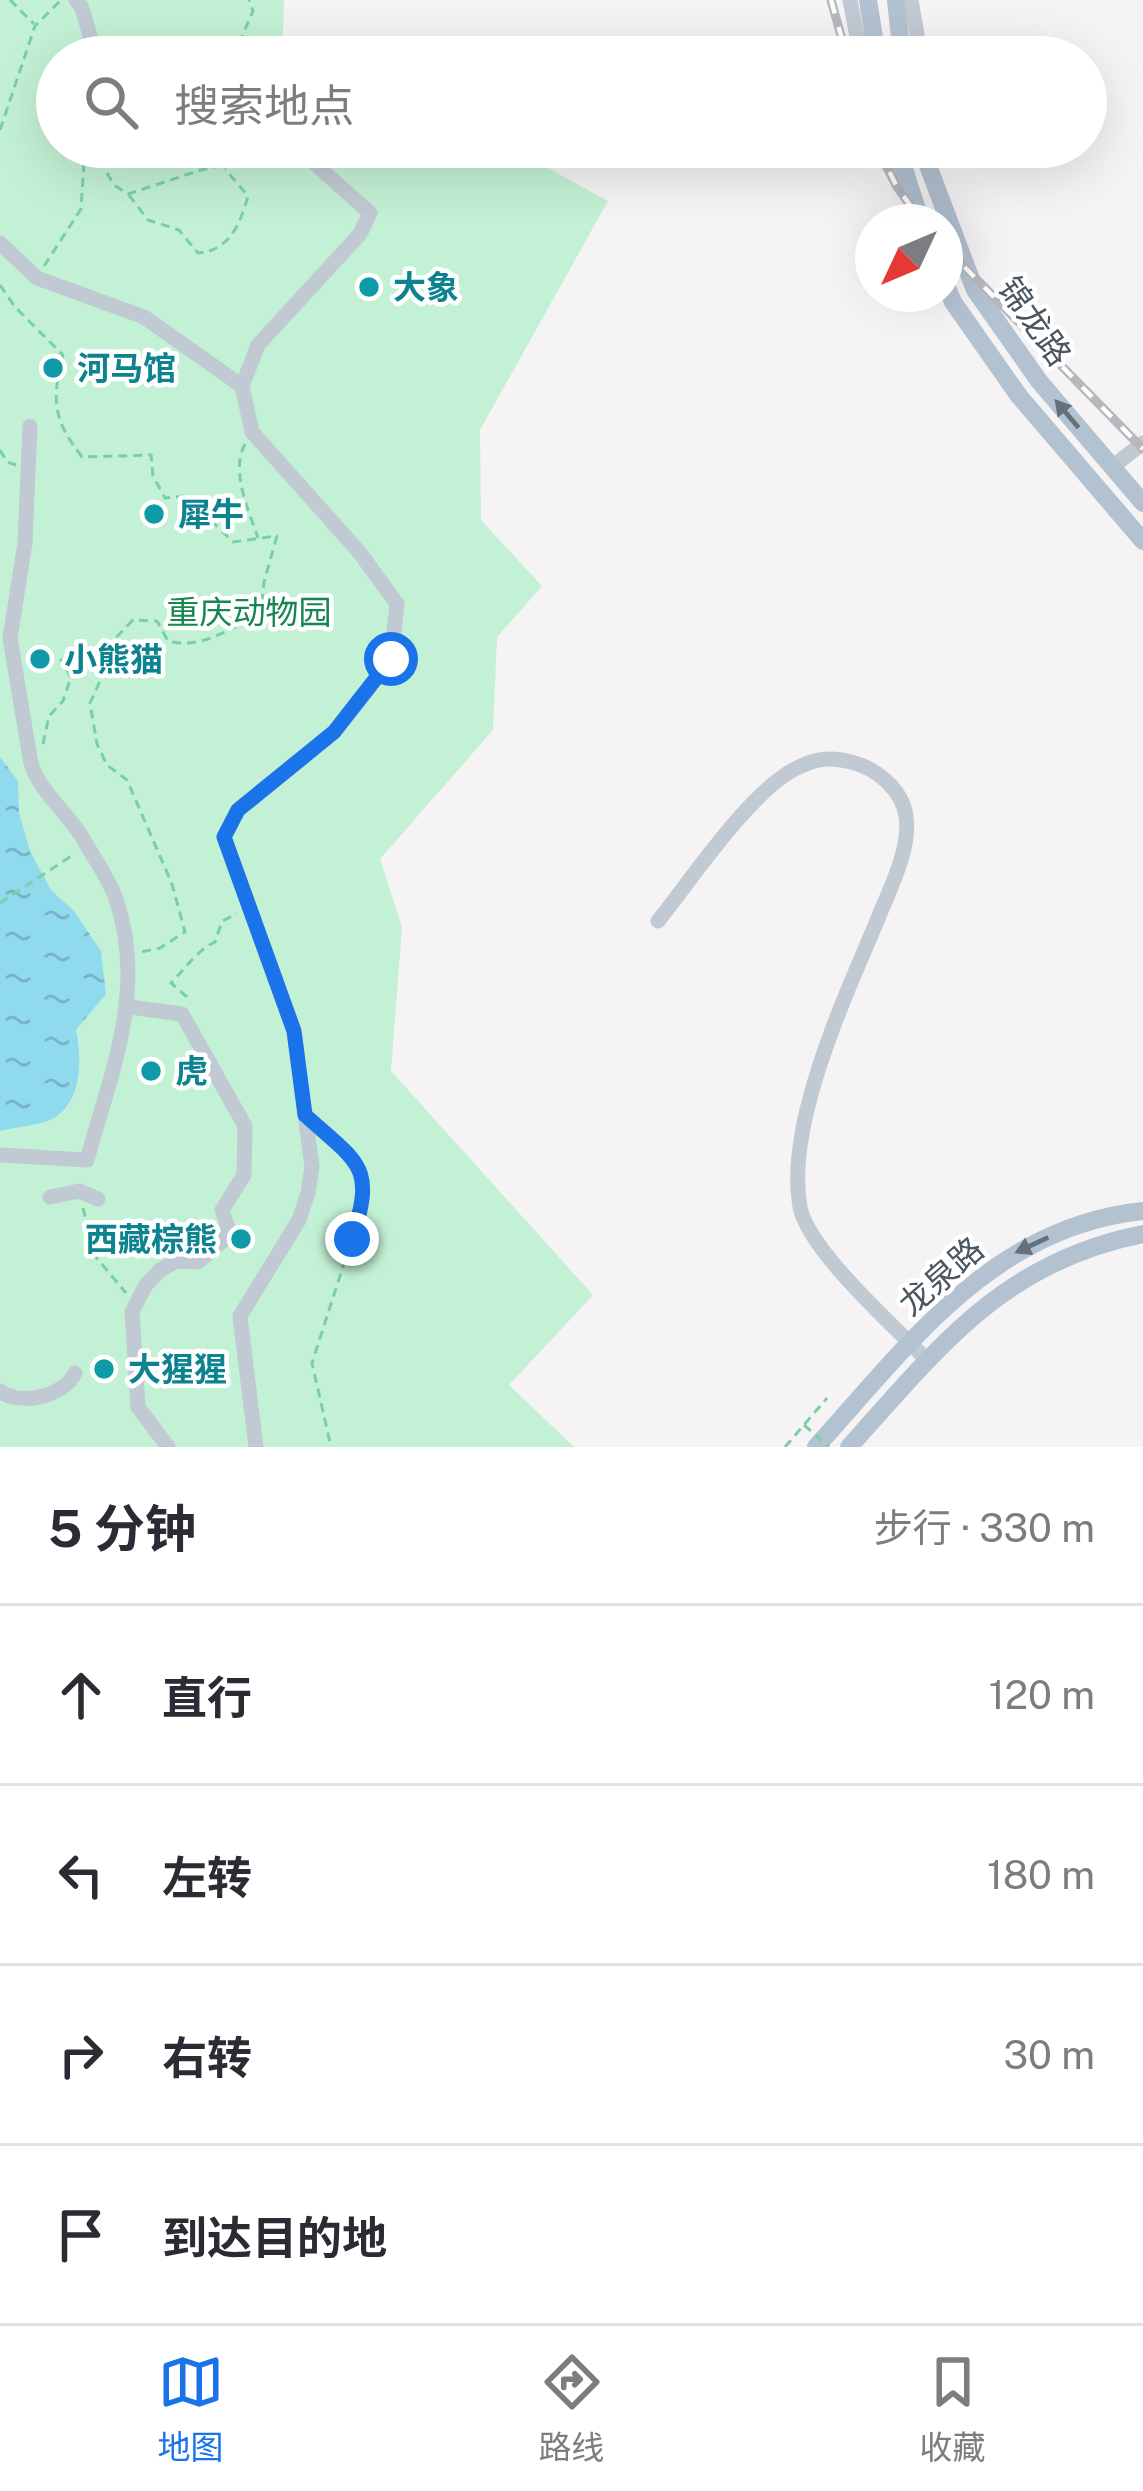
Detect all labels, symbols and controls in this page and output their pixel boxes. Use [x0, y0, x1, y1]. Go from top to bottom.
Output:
search box [36, 36, 1107, 168]
icon: search [78, 69, 144, 135]
text: 搜索地点 [174, 79, 354, 132]
north arrow [855, 204, 963, 312]
place label: 大象 [393, 268, 459, 306]
street label: 锦龙路 [991, 270, 1079, 372]
marker: 大象 [356, 274, 382, 300]
place label: 河马馆 [77, 349, 176, 387]
marker: 河马馆 [40, 355, 66, 381]
one-way arrow [1054, 399, 1081, 429]
place label: 犀牛 [178, 495, 244, 533]
marker: 犀牛 [141, 501, 167, 527]
park label: 重庆动物园 [167, 593, 332, 631]
route start [364, 632, 418, 686]
place label: 小熊猫 [64, 640, 163, 678]
marker: 小熊猫 [27, 646, 53, 672]
place label: 虎 [175, 1052, 208, 1090]
marker: 虎 [138, 1058, 164, 1084]
route end [325, 1212, 379, 1266]
place label: 西藏棕熊 [85, 1220, 217, 1258]
marker: 西藏棕熊 [228, 1226, 254, 1252]
street label: 龙泉路 [891, 1229, 991, 1323]
one-way arrow [1014, 1235, 1049, 1255]
place label: 大猩猩 [128, 1350, 227, 1388]
marker: 大猩猩 [91, 1356, 117, 1382]
text: 5 分钟 [48, 1499, 196, 1558]
text: 步行 · 330 m [874, 1505, 1095, 1551]
icon: ahead [48, 1662, 114, 1728]
text: 直行 [162, 1671, 252, 1724]
text: 120 m [989, 1672, 1095, 1718]
icon: left [48, 1842, 114, 1908]
text: 左转 [162, 1851, 252, 1904]
text: 180 m [987, 1852, 1095, 1898]
icon: right [48, 2022, 114, 2088]
text: 右转 [162, 2031, 252, 2084]
text: 30 m [1004, 2032, 1095, 2078]
icon: arrive [48, 2202, 114, 2268]
text: 到达目的地 [162, 2211, 387, 2264]
tab: 地图 [158, 2349, 224, 2469]
tab: 路线 [539, 2349, 605, 2469]
tab: 收藏 [920, 2349, 986, 2469]

